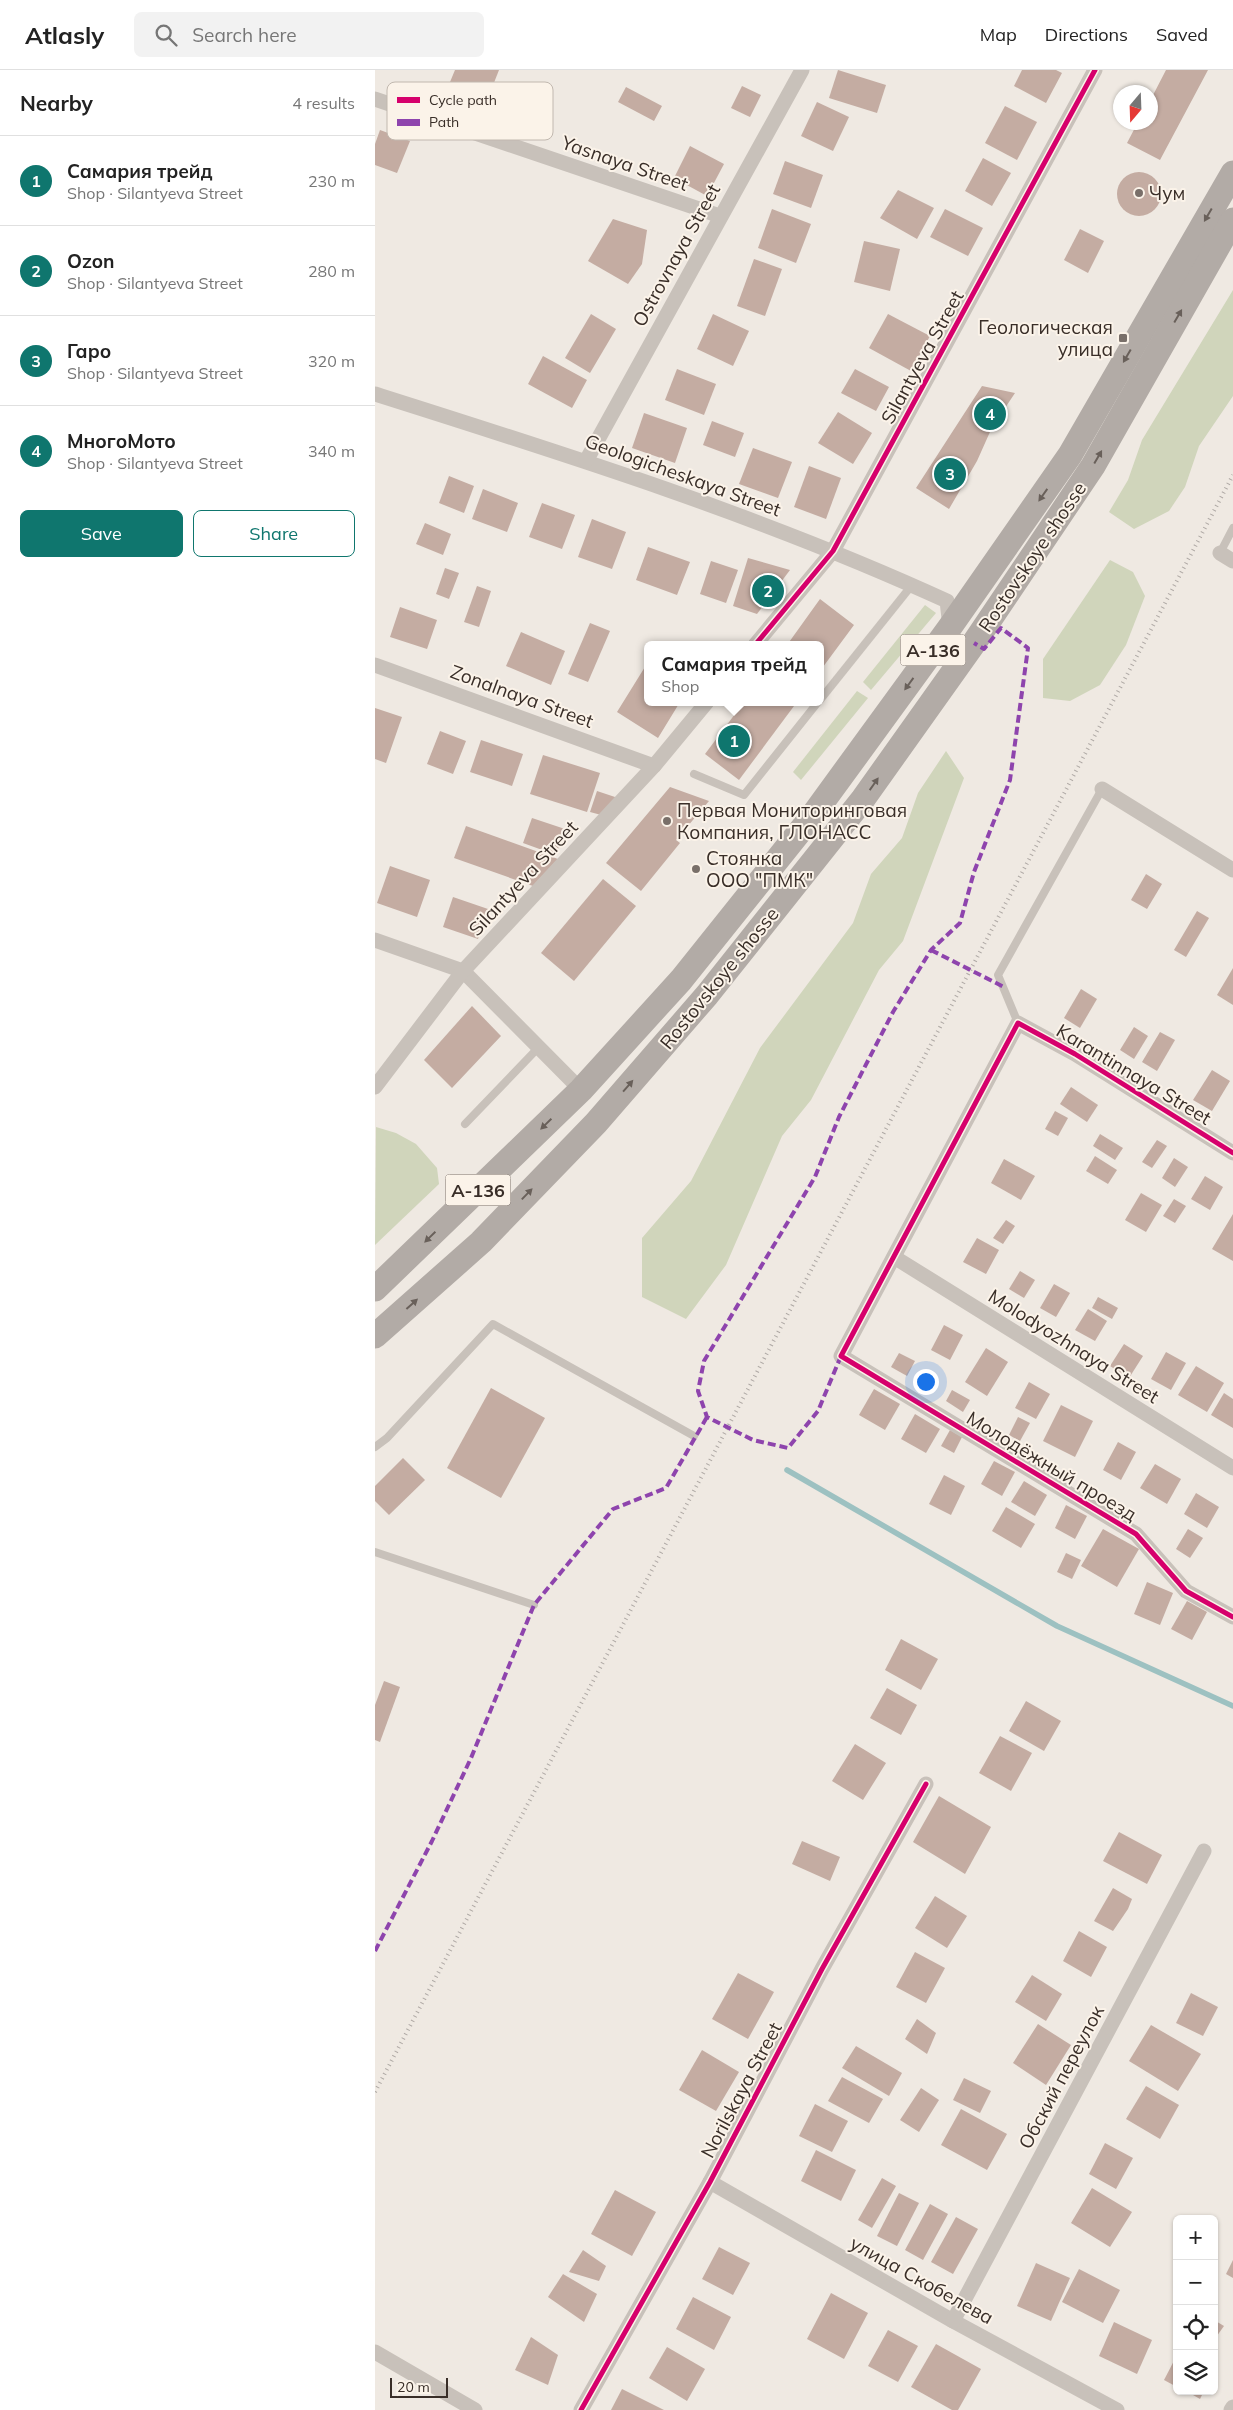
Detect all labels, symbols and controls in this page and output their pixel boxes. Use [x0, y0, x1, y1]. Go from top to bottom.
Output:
search box [134, 12, 484, 57]
text: Atlasly [25, 20, 104, 50]
icon: search [152, 21, 180, 49]
text: Search here [192, 23, 297, 47]
text: Map [980, 23, 1017, 46]
text: Directions [1045, 23, 1128, 46]
text: Saved [1156, 23, 1208, 46]
legend [387, 82, 553, 140]
north arrow [1113, 85, 1158, 130]
text: Nearby [20, 90, 93, 116]
text: Cycle path [429, 91, 497, 109]
text: 4 results [292, 93, 355, 113]
text: Path [429, 113, 459, 131]
street label: Yasnaya Street [558, 130, 692, 196]
text: Самария трейд [67, 159, 213, 183]
text: 1 [31, 171, 41, 191]
text: 230 m [308, 171, 355, 191]
street label: Ostrovnaya Street [627, 179, 725, 331]
place label: Чум [1149, 181, 1185, 205]
text: Shop · Silantyeva Street [67, 183, 243, 203]
marker: Чум [1133, 187, 1145, 199]
one-way arrow [1204, 209, 1213, 222]
text: Ozon [67, 249, 114, 273]
text: 2 [31, 261, 41, 281]
text: 280 m [308, 261, 355, 281]
text: Shop · Silantyeva Street [67, 273, 243, 293]
street label: Silantyeva Street [875, 286, 969, 428]
one-way arrow [1174, 309, 1182, 323]
place label: Геологическая улица [978, 315, 1113, 361]
marker: Геологическая улица [1117, 332, 1129, 344]
text: Гаро [67, 339, 111, 363]
one-way arrow [1123, 349, 1132, 362]
text: 3 [31, 351, 41, 371]
text: 320 m [308, 351, 355, 371]
text: Shop · Silantyeva Street [67, 363, 243, 383]
pin: 4 [974, 395, 1006, 433]
street label: Geologicheskaya Street [582, 428, 784, 522]
text: МногоМото [67, 429, 176, 453]
text: 4 [31, 441, 41, 461]
text: 340 m [308, 441, 355, 461]
one-way arrow [1093, 451, 1102, 464]
text: Shop · Silantyeva Street [67, 453, 243, 473]
pin: 3 [934, 455, 966, 493]
street label: Rostovskoye shosse [973, 477, 1091, 637]
one-way arrow [1038, 488, 1048, 501]
button: Save [20, 510, 183, 557]
button: Share [193, 510, 355, 557]
pin: 2 [752, 572, 784, 610]
road number: А-136 [901, 634, 965, 666]
popup [644, 641, 824, 706]
text: Самария трейд [661, 652, 807, 676]
street label: Zonalnaya Street [447, 659, 597, 733]
text: Shop [661, 676, 699, 696]
one-way arrow [903, 677, 914, 690]
pin: 1 [718, 722, 750, 760]
one-way arrow [869, 777, 879, 791]
place label: Первая Мониторинговая Компания, ГЛОНАСС [677, 798, 907, 844]
street label: Silantyeva Street [463, 815, 583, 941]
marker: Первая Мониторинговая Компания, ГЛОНАСС [661, 815, 673, 827]
place label: Стоянка ООО "ПМК" [706, 846, 813, 892]
marker: Стоянка ООО "ПМК" [690, 863, 702, 875]
street label: Rostovskoye shosse [654, 902, 784, 1054]
street label: Karantinnaya Street [1052, 1018, 1216, 1130]
one-way arrow [622, 1081, 634, 1093]
one-way arrow [540, 1118, 552, 1130]
road number: А-136 [445, 1174, 511, 1206]
one-way arrow [521, 1189, 533, 1201]
one-way arrow [424, 1231, 436, 1243]
street label: Molodyozhnaya Street [984, 1284, 1164, 1409]
one-way arrow [406, 1298, 418, 1310]
your location [913, 1369, 939, 1395]
street label: Молодёжный проезд [963, 1406, 1142, 1527]
street label: Обский переулок [1013, 2000, 1109, 2153]
street label: Norilskaya Street [695, 2018, 787, 2162]
map controls [1173, 2215, 1218, 2395]
button: + [1173, 2215, 1218, 2260]
street label: улица Скобелева [846, 2231, 998, 2329]
button: − [1173, 2260, 1218, 2305]
button: locate [1173, 2305, 1218, 2350]
button: layers [1173, 2350, 1218, 2395]
scale bar [390, 2375, 447, 2398]
text: 20 m [397, 2378, 430, 2396]

